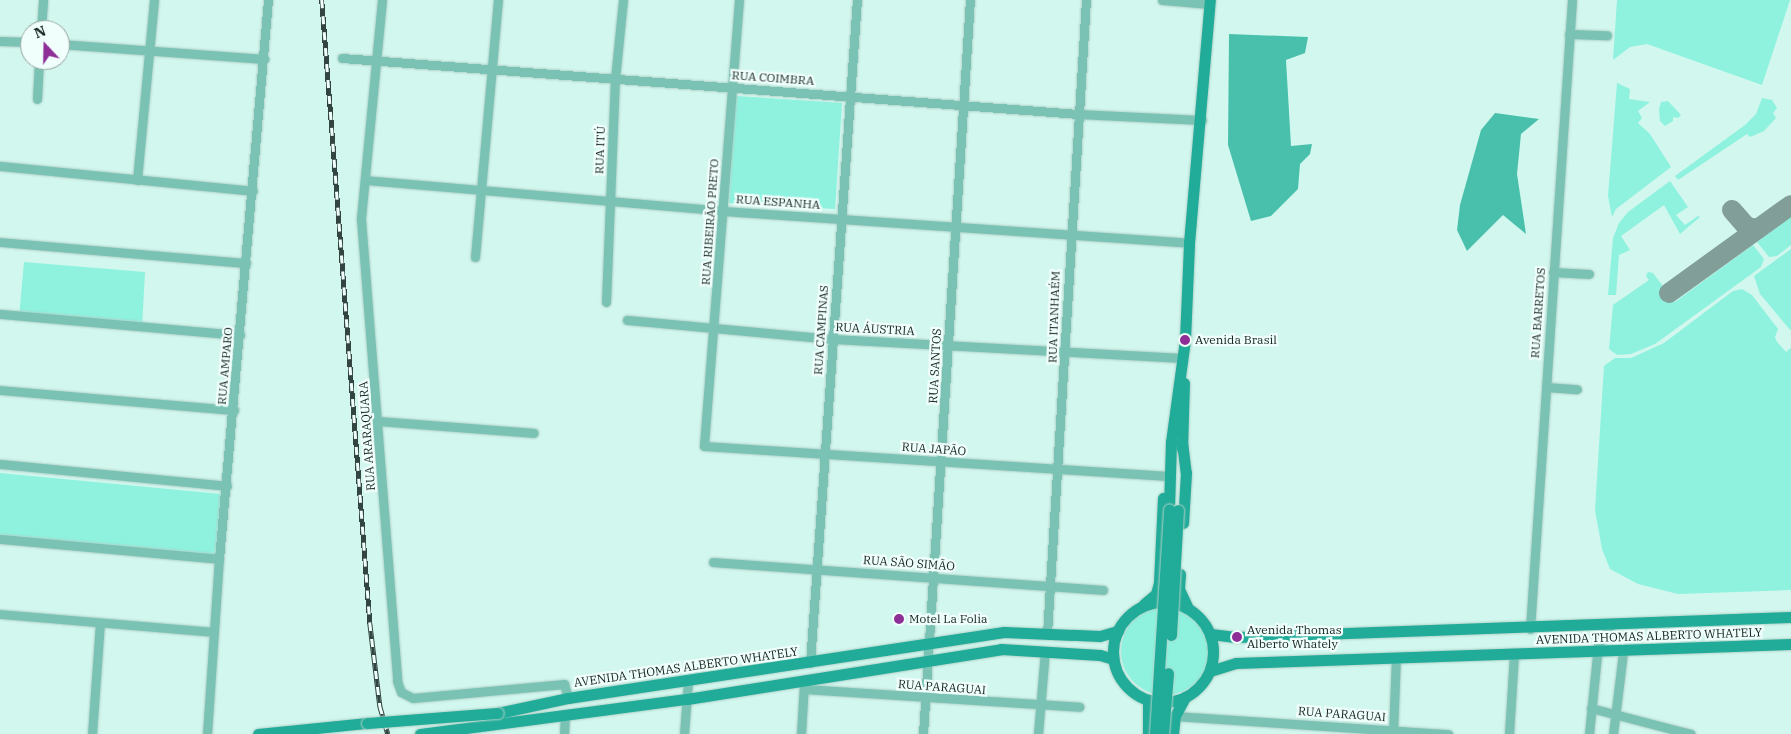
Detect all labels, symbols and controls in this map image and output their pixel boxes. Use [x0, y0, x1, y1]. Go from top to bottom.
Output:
north arrow [20, 20, 70, 70]
text: N [32, 22, 48, 42]
street label: RUA COIMBRA [731, 68, 815, 88]
street label: RUA ITÚ [592, 126, 608, 174]
street label: RUA RIBEIRÃO PRETO [698, 158, 722, 286]
street label: RUA ESPANHA [735, 192, 821, 212]
street label: RUA BARRETOS [1528, 267, 1548, 359]
street label: RUA ITANHAÉM [1045, 271, 1063, 363]
street label: RUA CAMPINAS [811, 285, 831, 375]
street label: RUA ÁUSTRIA [835, 320, 915, 338]
street label: RUA AMPARO [214, 327, 236, 405]
street label: RUA SANTOS [926, 328, 944, 404]
place label: Avenida Brasil [1195, 333, 1277, 347]
marker: Avenida Brasil [1179, 334, 1191, 346]
street label: RUA ARARAQUARA [356, 381, 378, 491]
street label: RUA JAPÃO [901, 440, 967, 458]
street label: RUA SÃO SIMÃO [863, 553, 955, 573]
place label: Motel La Folia [909, 612, 987, 626]
marker: Motel La Folia [893, 613, 905, 625]
place label: Avenida Thomas Alberto Whately [1247, 623, 1342, 651]
street label: AVENIDA THOMAS ALBERTO WHATELY [1536, 625, 1762, 647]
marker: Avenida Thomas Alberto Whately [1231, 631, 1243, 643]
street label: AVENIDA THOMAS ALBERTO WHATELY [573, 644, 799, 690]
street label: RUA PARAGUAI [897, 677, 987, 697]
street label: RUA PARAGUAI [1297, 704, 1387, 724]

